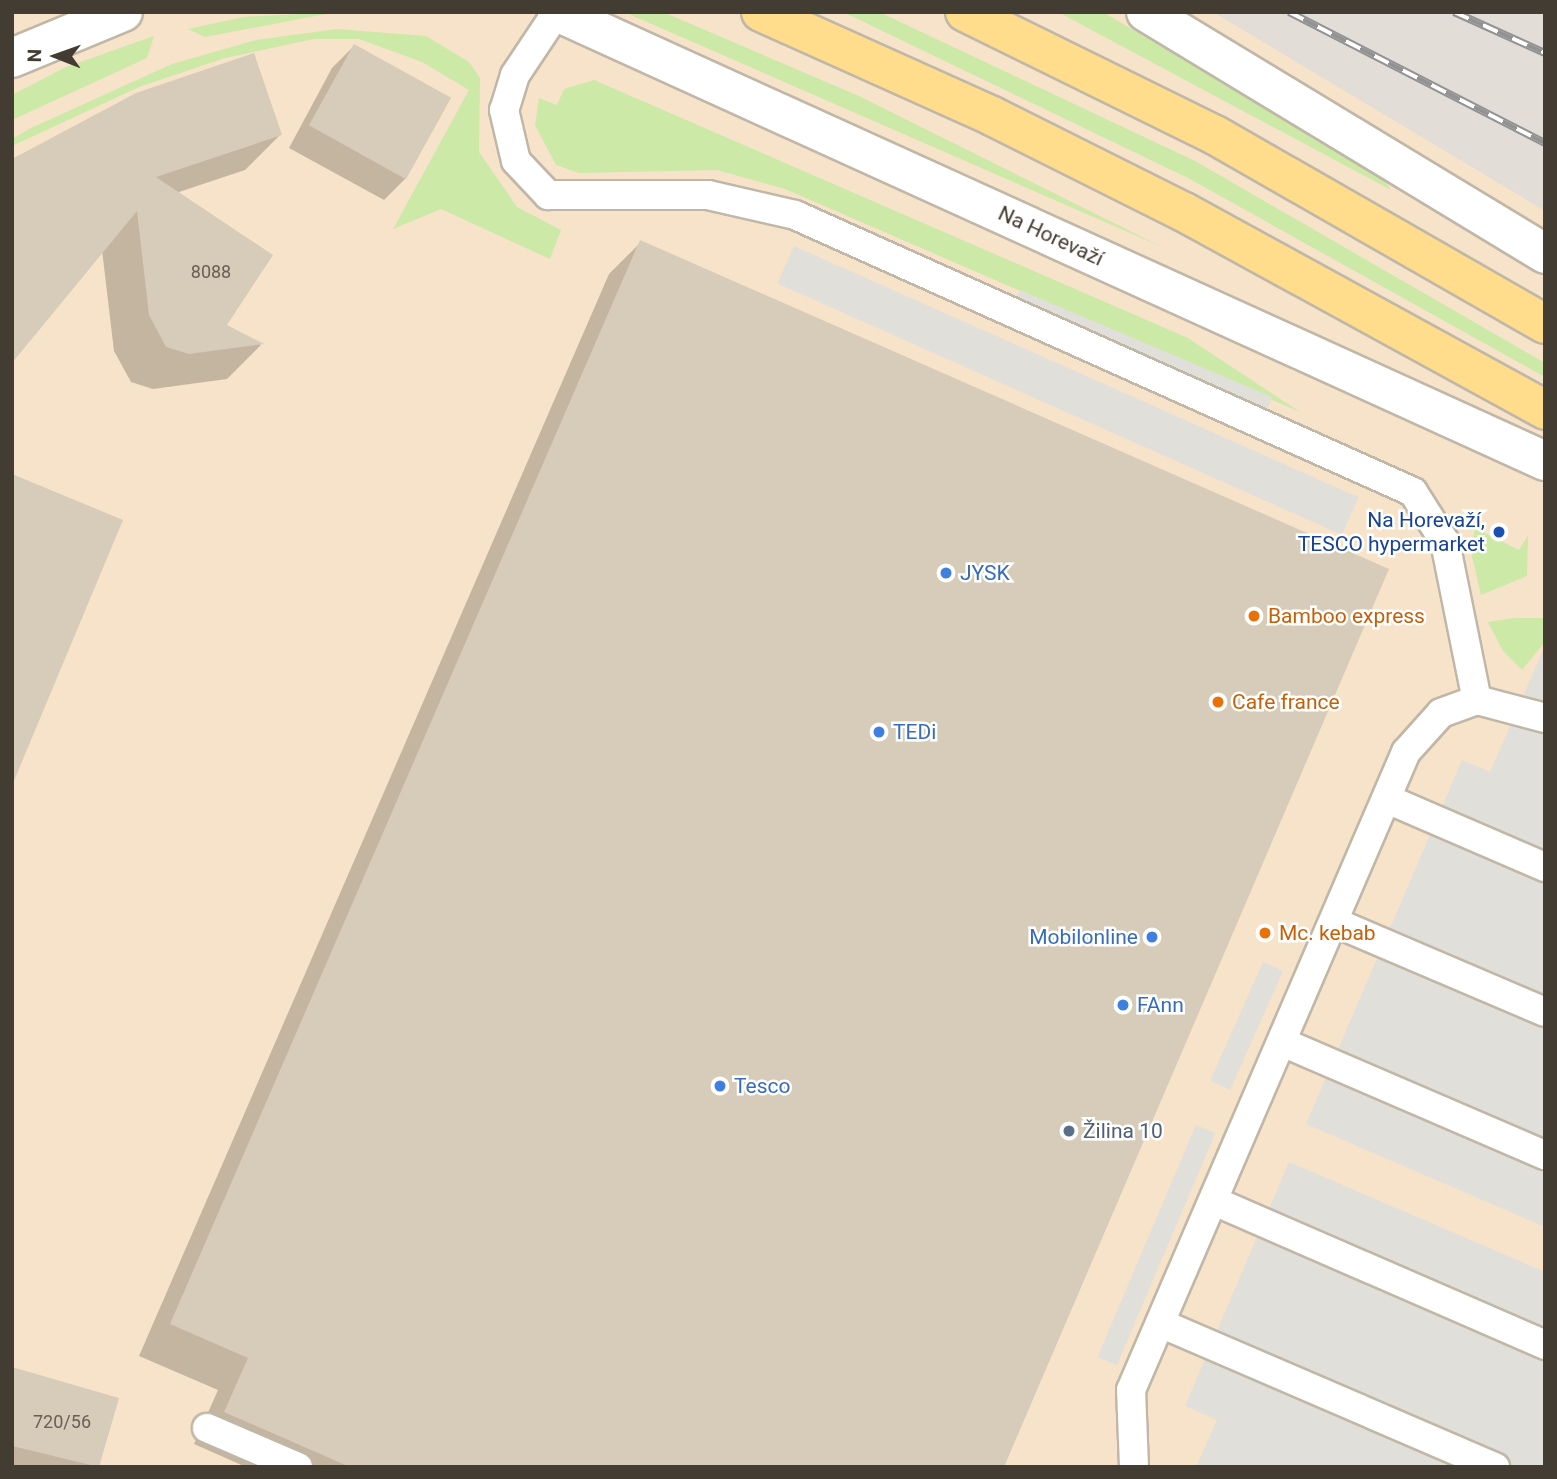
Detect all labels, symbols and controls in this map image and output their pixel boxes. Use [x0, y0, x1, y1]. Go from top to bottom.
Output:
north arrow [21, 21, 91, 91]
text: N [23, 49, 46, 63]
street label: Na Horevaží [994, 201, 1108, 271]
house number: 8088 [191, 261, 231, 283]
place label: Na Horevaží, TESCO hypermarket [1298, 507, 1485, 557]
marker: Na Horevaží, TESCO hypermarket [1491, 524, 1507, 540]
place label: JYSK [960, 560, 1010, 586]
marker: JYSK [938, 565, 954, 581]
place label: Bamboo express [1268, 603, 1425, 629]
marker: Bamboo express [1246, 608, 1262, 624]
place label: Cafe france [1232, 689, 1340, 715]
marker: Cafe france [1210, 694, 1226, 710]
place label: TEDi [893, 719, 936, 745]
marker: TEDi [871, 724, 887, 740]
place label: Mc. kebab [1279, 920, 1376, 946]
place label: Mobilonline [1029, 924, 1138, 950]
marker: Mc. kebab [1257, 925, 1273, 941]
marker: Mobilonline [1144, 929, 1160, 945]
place label: FAnn [1137, 992, 1184, 1018]
marker: FAnn [1115, 997, 1131, 1013]
place label: Tesco [734, 1073, 790, 1099]
marker: Tesco [712, 1078, 728, 1094]
place label: Žilina 10 [1083, 1118, 1163, 1144]
marker: Žilina 10 [1061, 1123, 1077, 1139]
house number: 720/56 [33, 1411, 91, 1433]

